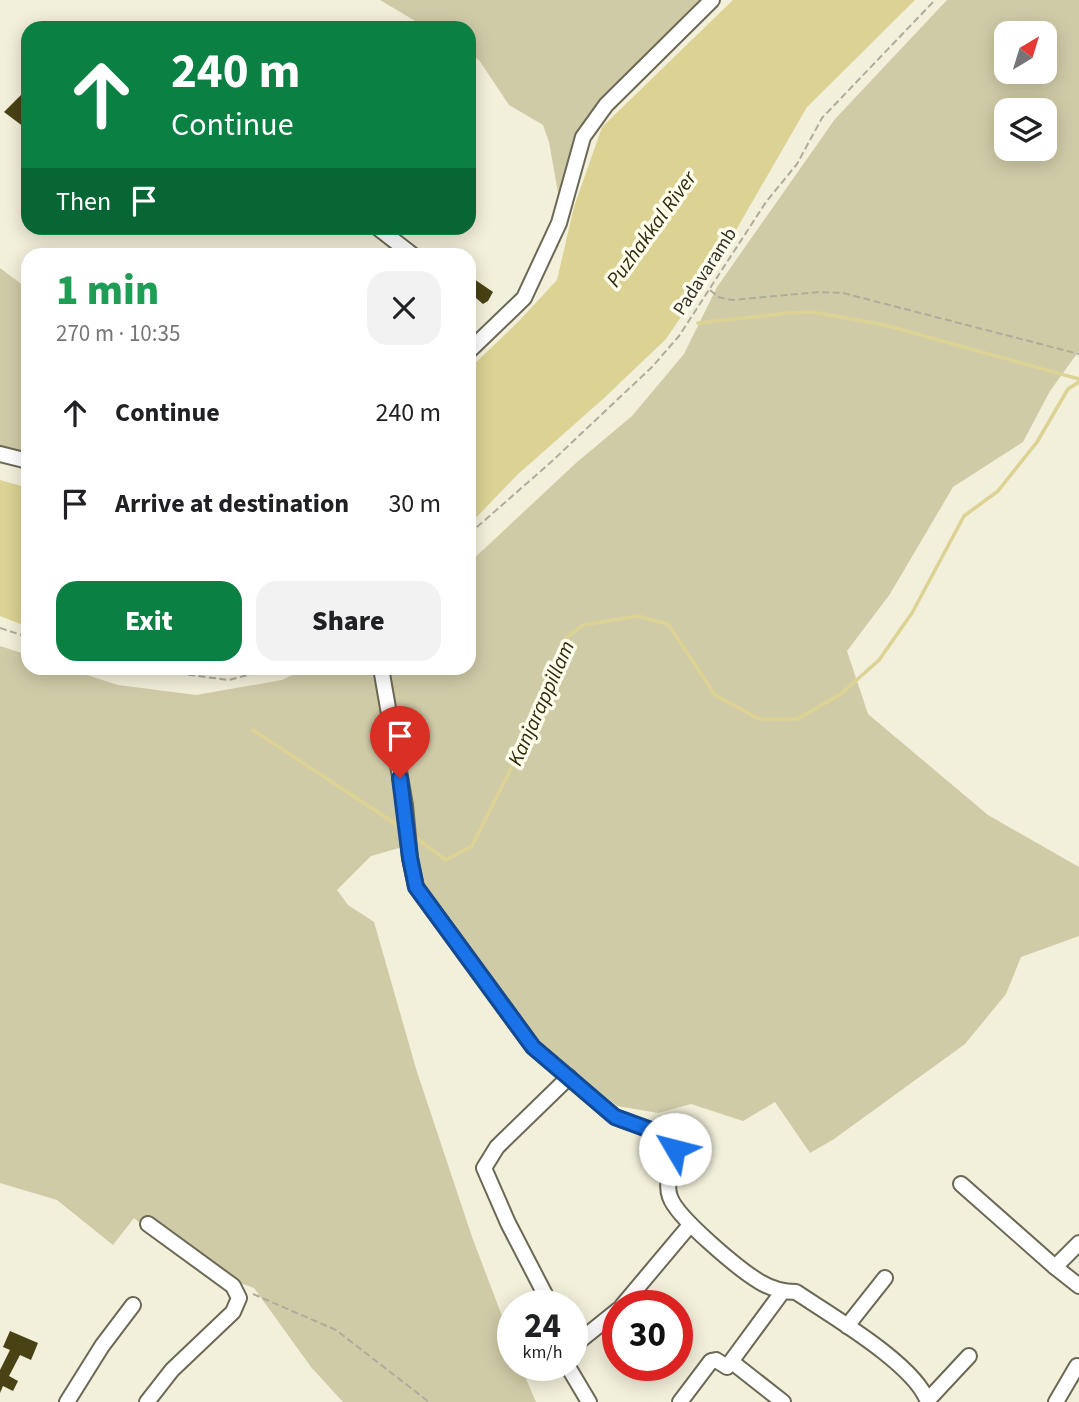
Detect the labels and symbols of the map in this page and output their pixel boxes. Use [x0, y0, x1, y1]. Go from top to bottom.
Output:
north arrow [994, 21, 1057, 84]
water label: Puzhakkal River [599, 164, 704, 293]
street label: Padavaramb [667, 223, 744, 321]
water label: Kanjarappillam [500, 636, 582, 770]
pin [370, 706, 430, 778]
position arrow [638, 1112, 712, 1186]
speed limit sign: 30 [602, 1290, 693, 1381]

